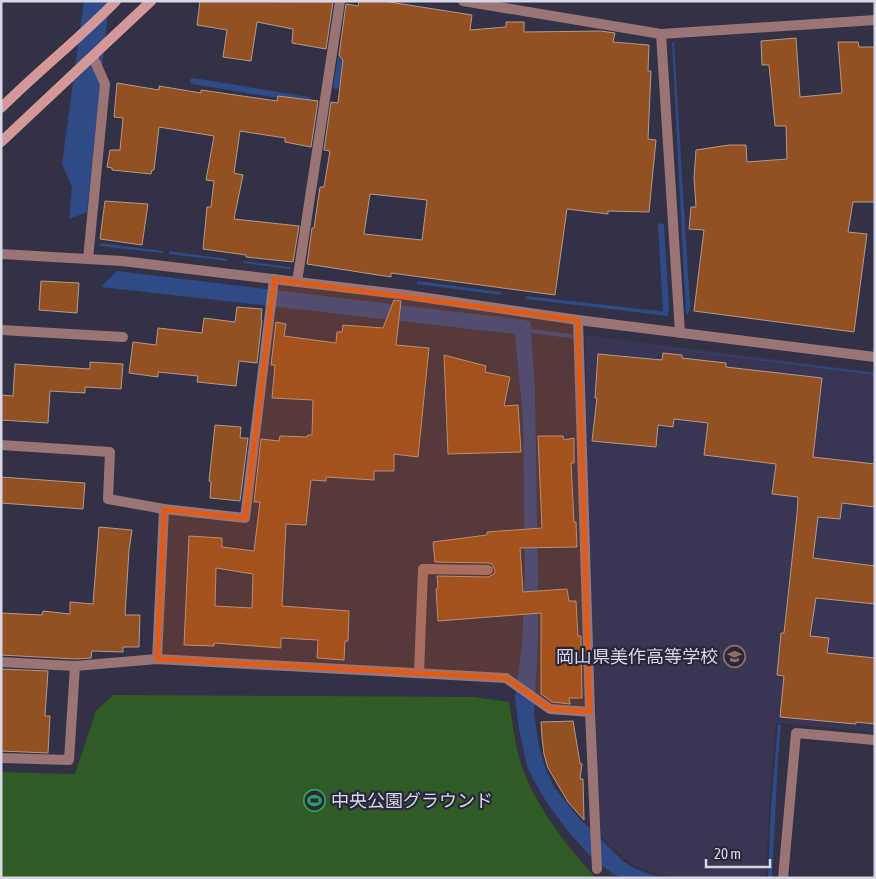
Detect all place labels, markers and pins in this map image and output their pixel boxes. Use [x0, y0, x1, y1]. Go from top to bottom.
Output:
school or university icon: 岡山県美作高等学校 [722, 644, 746, 668]
place label: 岡山県美作高等学校 [556, 646, 718, 667]
sports icon: 中央公園グラウンド [303, 788, 327, 812]
place label: 中央公園グラウンド [331, 790, 493, 811]

